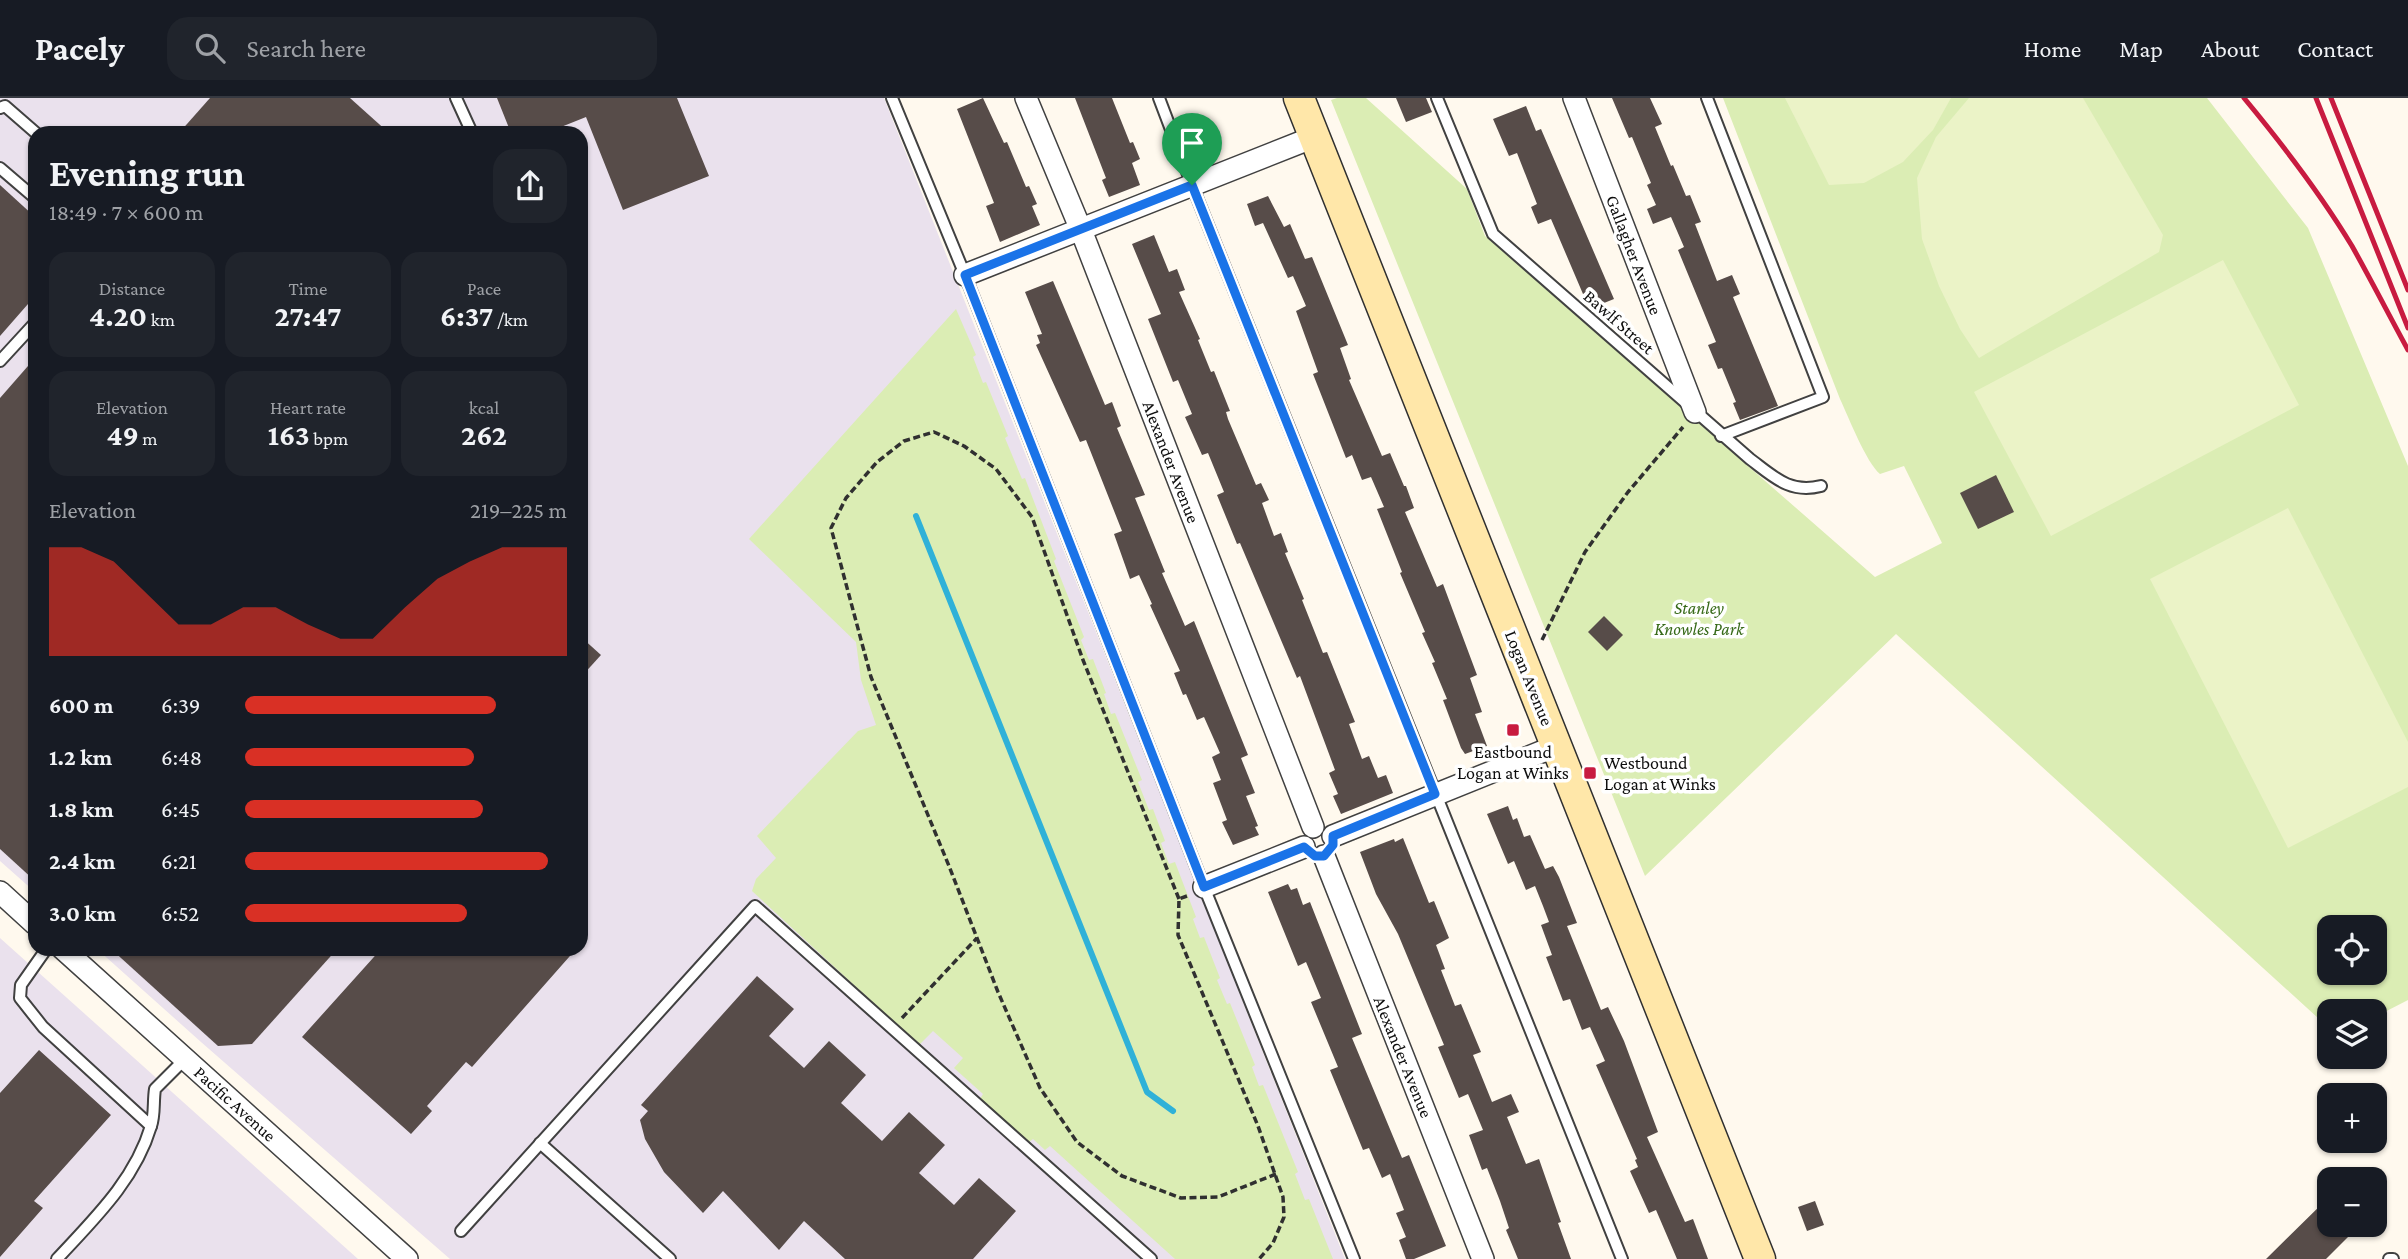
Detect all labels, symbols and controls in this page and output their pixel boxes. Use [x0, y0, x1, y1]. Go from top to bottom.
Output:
search box [167, 17, 657, 80]
icon: search [191, 29, 229, 67]
text: Pacely [35, 30, 125, 67]
text: Search here [247, 34, 366, 63]
text: Home [2024, 35, 2081, 62]
text: Map [2119, 35, 2163, 62]
text: About [2201, 35, 2259, 62]
text: Contact [2297, 35, 2373, 62]
pin [1162, 113, 1222, 185]
icon: arrive [1173, 124, 1211, 162]
button: share [493, 149, 567, 223]
text: Evening run [49, 152, 245, 194]
street label: Gallagher Avenue [1602, 192, 1666, 318]
text: 18:49 · 7 × 600 m [49, 199, 203, 225]
text: Distance [99, 278, 165, 299]
text: Time [289, 278, 327, 299]
text: Pace [467, 278, 501, 299]
street label: Bawlf Street [1580, 286, 1659, 359]
text: 4.20 [89, 299, 147, 332]
text: 27:47 [275, 299, 341, 332]
text: 6:37 [440, 299, 493, 332]
text: km [147, 309, 175, 330]
text: /km [493, 309, 528, 330]
text: Elevation [96, 397, 168, 418]
text: Heart rate [270, 397, 346, 418]
text: kcal [469, 397, 499, 418]
street label: Alexander Avenue [1139, 398, 1204, 526]
text: 49 [106, 418, 139, 451]
text: 163 [268, 418, 310, 451]
text: 262 [461, 418, 507, 451]
text: m [139, 428, 158, 449]
text: bpm [310, 428, 348, 449]
text: Elevation [49, 497, 136, 523]
text: 219–225 m [470, 497, 567, 523]
park label: Stanley Knowles Park [1654, 598, 1745, 639]
street label: Logan Avenue [1501, 627, 1557, 729]
text: 600 m [49, 692, 113, 718]
text: 6:39 [161, 692, 200, 718]
marker: Eastbound Logan at Winks [1505, 722, 1521, 738]
place label: Eastbound Logan at Winks [1457, 742, 1569, 783]
text: 1.2 km [49, 744, 112, 770]
text: 6:48 [161, 744, 202, 770]
place label: Westbound Logan at Winks [1604, 753, 1716, 794]
marker: Westbound Logan at Winks [1582, 765, 1598, 781]
text: 1.8 km [49, 796, 114, 822]
text: 6:45 [161, 796, 200, 822]
text: 2.4 km [49, 848, 116, 874]
text: 6:21 [161, 848, 197, 874]
text: 3.0 km [49, 900, 116, 926]
text: 6:52 [161, 900, 199, 926]
map controls [2317, 915, 2387, 1237]
button: locate [2317, 915, 2387, 985]
street label: Alexander Avenue [1370, 993, 1436, 1121]
button: layers [2317, 999, 2387, 1069]
street label: Pacific Avenue [190, 1062, 280, 1146]
button: + [2317, 1083, 2387, 1153]
button: − [2317, 1167, 2387, 1237]

